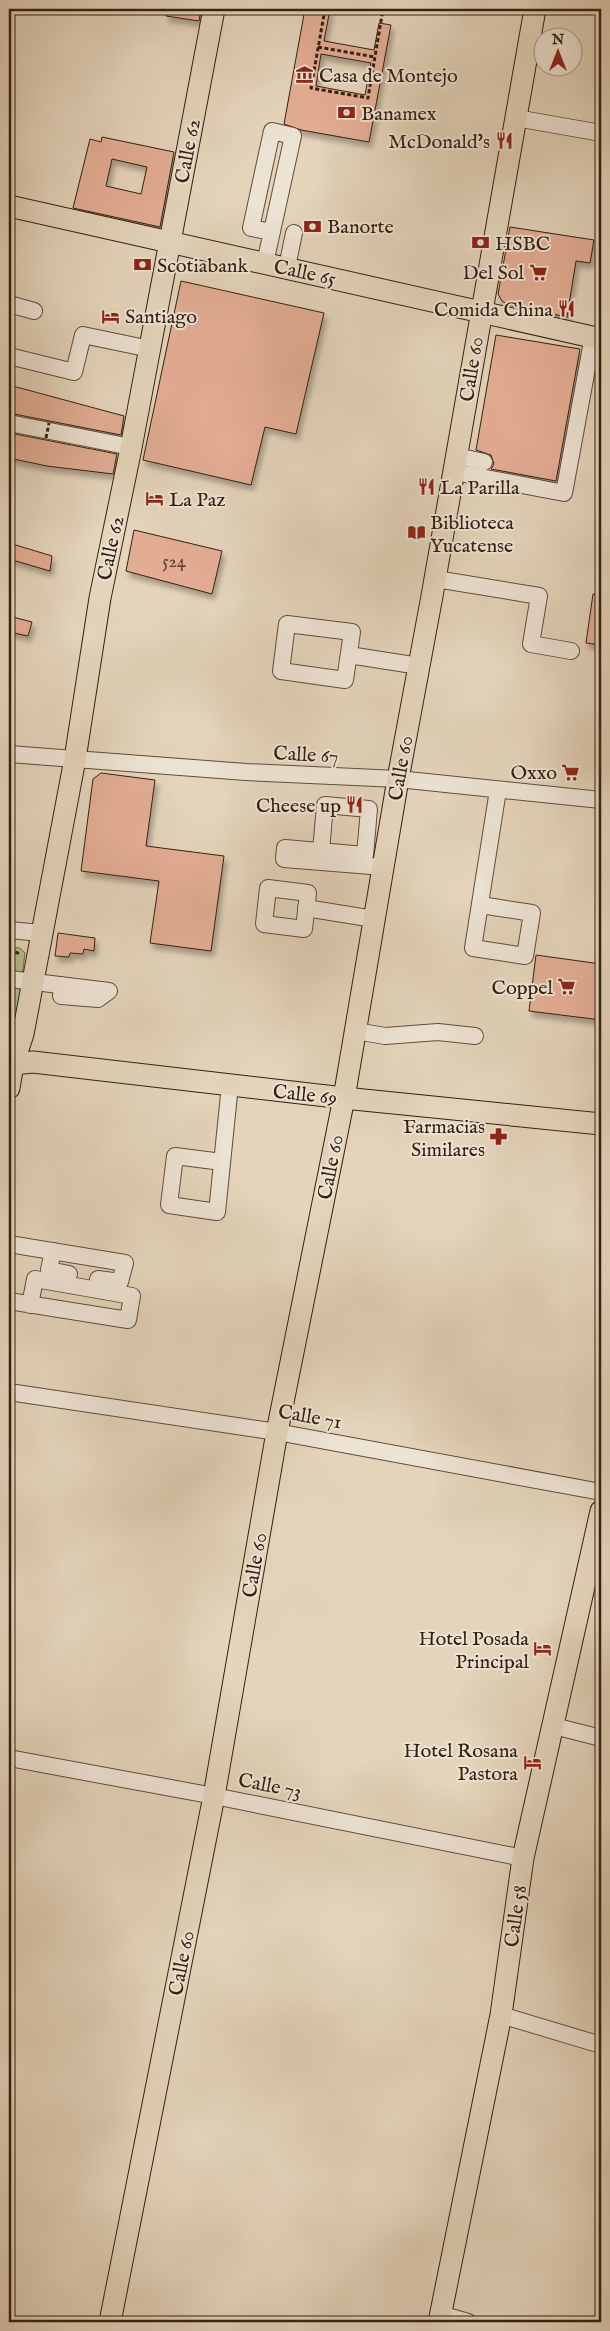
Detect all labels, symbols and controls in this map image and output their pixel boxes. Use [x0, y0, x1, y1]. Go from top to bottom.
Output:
north arrow [532, 28, 582, 78]
text: N [551, 31, 564, 49]
place label: Casa de Montejo [319, 64, 458, 89]
museum icon: Casa de Montejo [295, 65, 315, 85]
place label: Banamex [361, 102, 437, 127]
bank icon: Banamex [337, 103, 357, 123]
street label: Calle 62 [170, 117, 207, 186]
place label: McDonald's [388, 130, 490, 155]
restaurant icon: McDonald's [494, 131, 514, 151]
place label: Banorte [327, 215, 394, 240]
bank icon: Banorte [303, 216, 323, 236]
place label: HSBC [495, 232, 550, 257]
bank icon: HSBC [471, 233, 491, 253]
place label: Scotiabank [157, 254, 248, 279]
bank icon: Scotiabank [133, 255, 153, 275]
street label: Calle 65 [271, 255, 338, 292]
place label: Del Sol [462, 261, 525, 286]
supermarket icon: Del Sol [528, 262, 548, 282]
place label: Comida China [434, 298, 553, 323]
restaurant icon: Comida China [557, 299, 577, 319]
place label: Santiago [125, 305, 197, 330]
hotel icon: Santiago [101, 306, 121, 326]
street label: Calle 60 [455, 335, 490, 404]
place label: La Parilla [440, 476, 520, 501]
restaurant icon: La Parilla [416, 477, 436, 497]
place label: La Paz [169, 488, 226, 513]
hotel icon: La Paz [145, 489, 165, 509]
place label: Biblioteca Yucatense [430, 511, 514, 559]
street label: Calle 62 [92, 514, 130, 583]
library icon: Biblioteca Yucatense [406, 523, 426, 543]
house number: 524 [162, 551, 186, 574]
street label: Calle 60 [383, 734, 419, 803]
street label: Calle 67 [273, 741, 339, 770]
place label: Oxxo [510, 761, 557, 786]
supermarket icon: Oxxo [561, 762, 581, 782]
place label: Cheese up [256, 794, 341, 819]
restaurant icon: Cheese up [345, 795, 365, 815]
place label: Coppel [492, 976, 554, 1001]
supermarket icon: Coppel [557, 977, 577, 997]
street label: Calle 69 [271, 1080, 338, 1111]
place label: Farmacias Similares [403, 1115, 485, 1163]
pharmacy icon: Farmacias Similares [489, 1127, 509, 1147]
street label: Calle 60 [313, 1133, 350, 1202]
street label: Calle 71 [276, 1400, 344, 1435]
street label: Calle 60 [237, 1531, 273, 1600]
place label: Hotel Posada Principal [419, 1627, 530, 1675]
hotel icon: Hotel Posada Principal [533, 1639, 553, 1659]
place label: Hotel Rosana Pastora [404, 1739, 518, 1787]
hotel icon: Hotel Rosana Pastora [522, 1752, 542, 1772]
street label: Calle 73 [236, 1768, 304, 1805]
street label: Calle 58 [500, 1884, 533, 1949]
street label: Calle 60 [164, 1929, 201, 1998]

